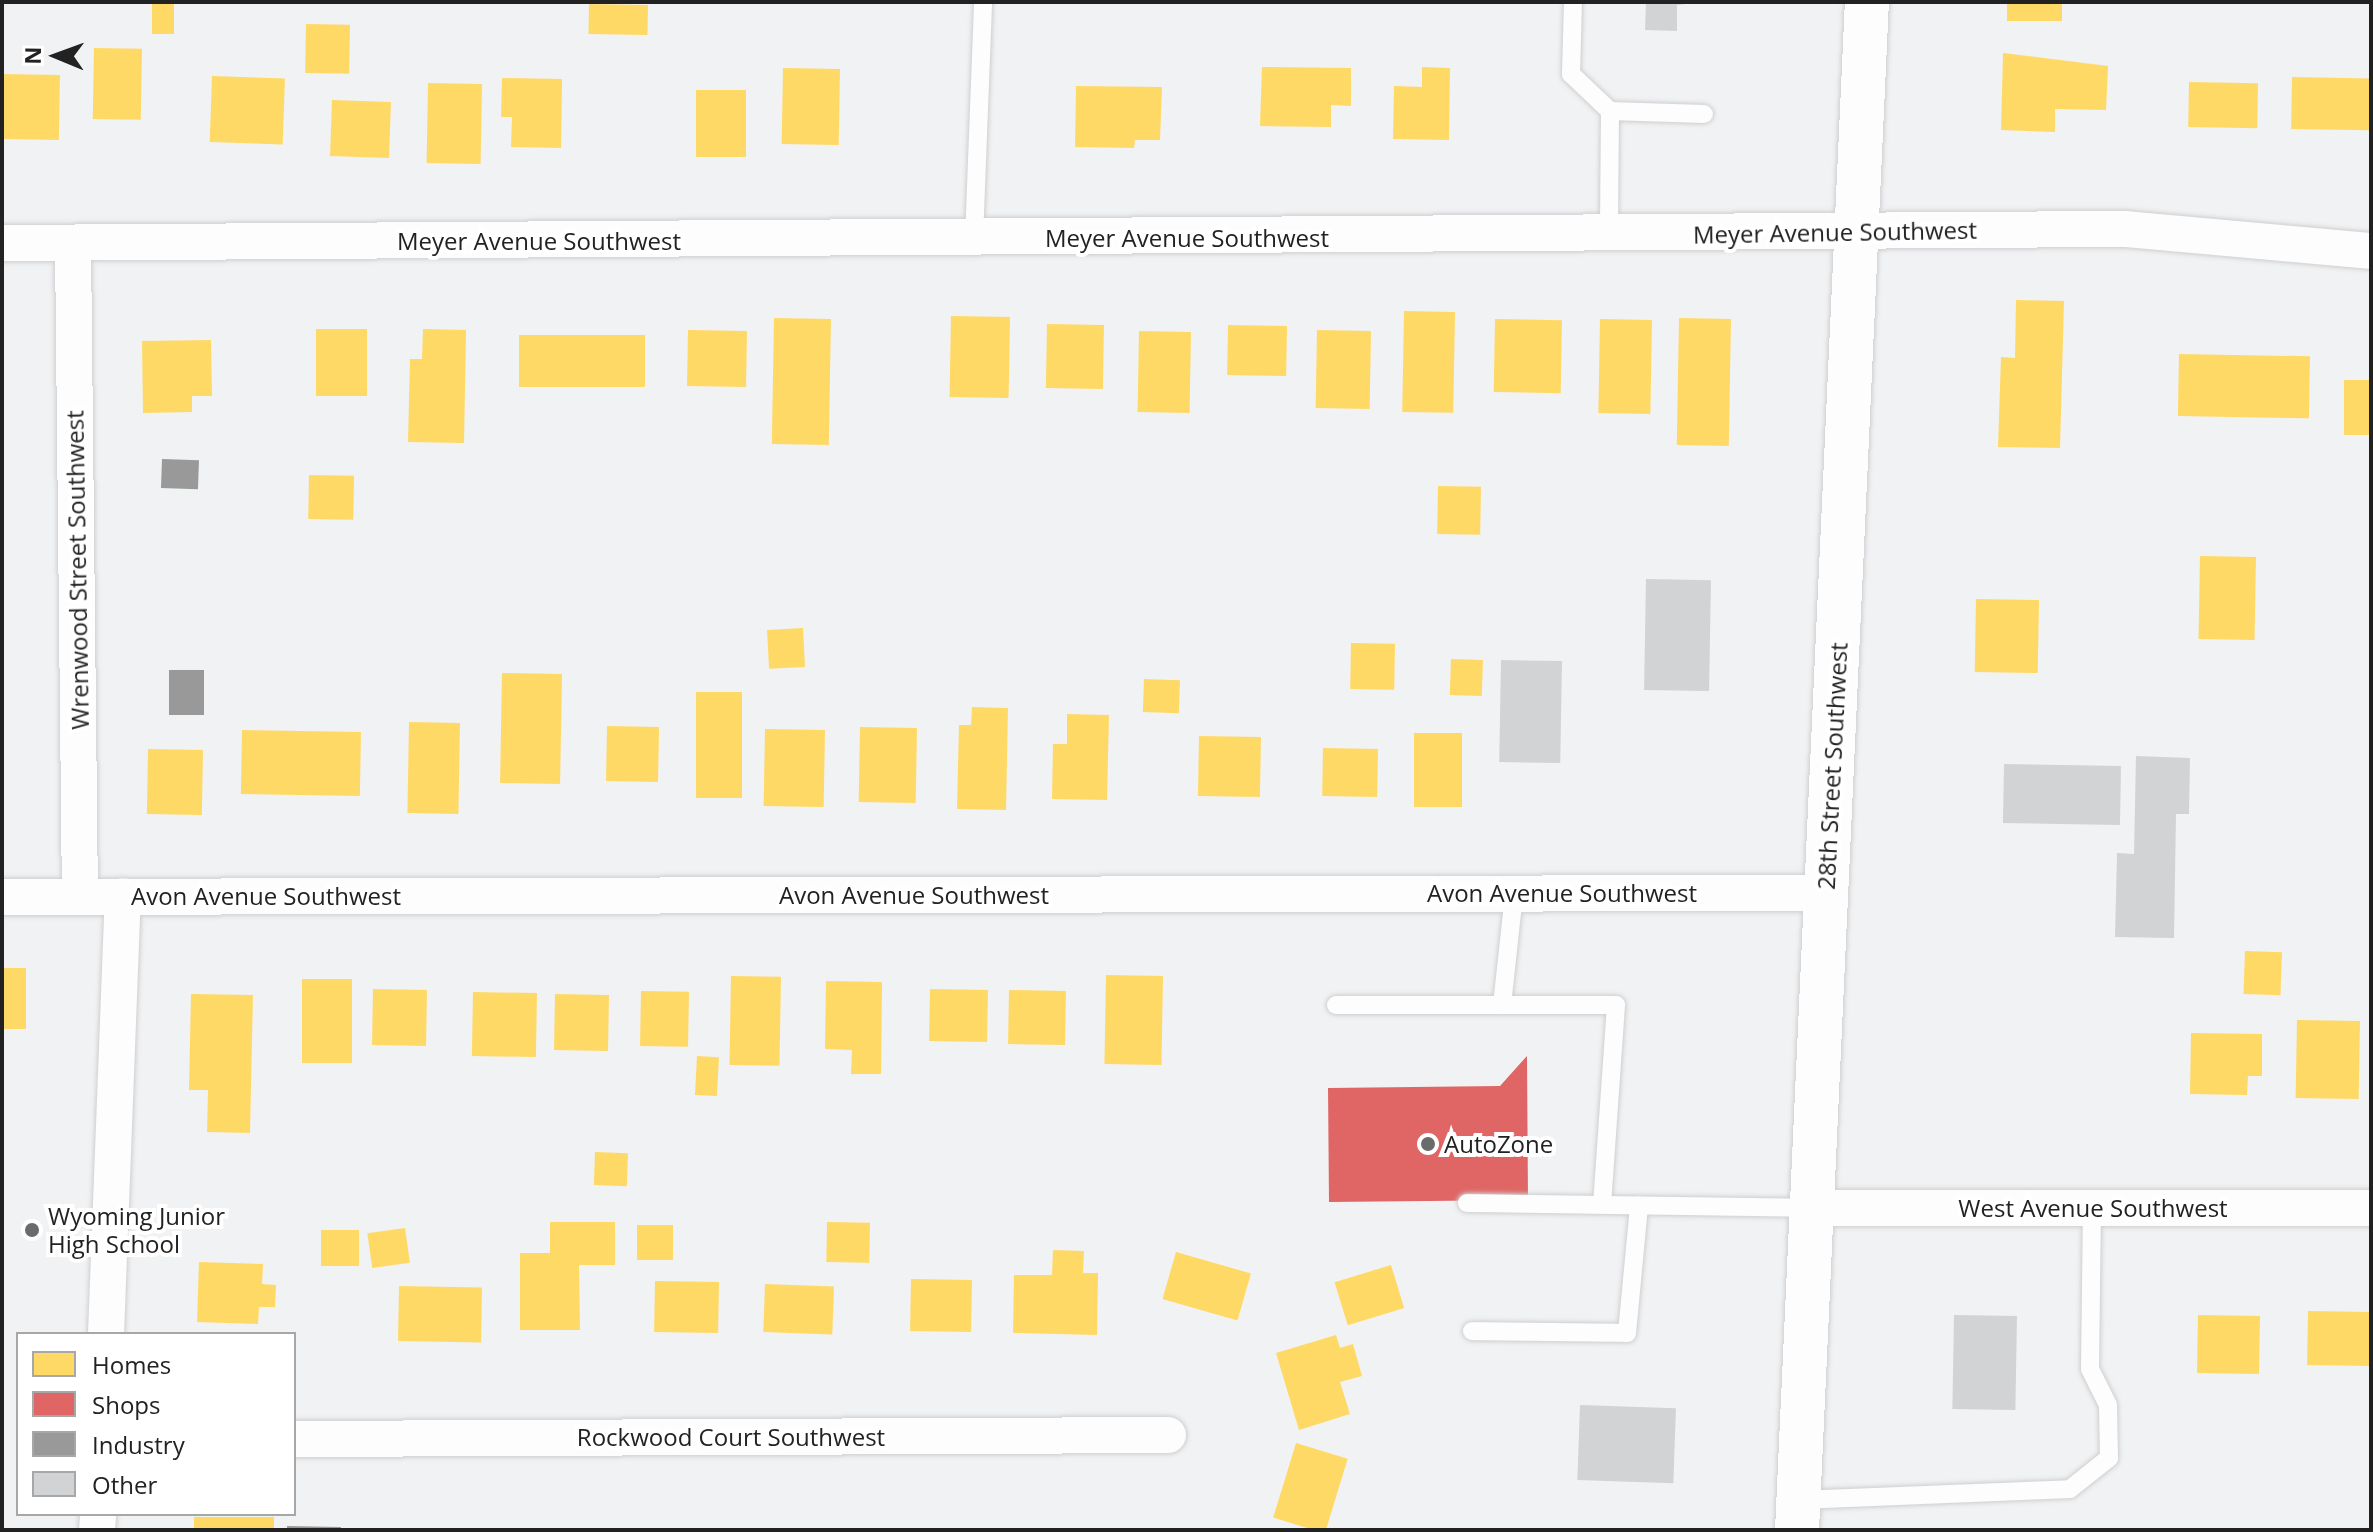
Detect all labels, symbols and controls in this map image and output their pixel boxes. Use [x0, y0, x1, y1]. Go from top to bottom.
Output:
north arrow [16, 16, 96, 96]
text: N [17, 46, 47, 65]
street label: Meyer Avenue Southwest [1693, 215, 1977, 249]
street label: Meyer Avenue Southwest [1045, 224, 1329, 252]
street label: Meyer Avenue Southwest [397, 227, 681, 255]
street label: Wrenwood Street Southwest [60, 410, 94, 730]
street label: 28th Street Southwest [1811, 641, 1853, 891]
street label: Avon Avenue Southwest [1427, 879, 1697, 907]
street label: Avon Avenue Southwest [779, 881, 1049, 909]
street label: Avon Avenue Southwest [131, 882, 401, 910]
place label: AutoZone [1444, 1130, 1553, 1158]
marker: AutoZone [1419, 1135, 1437, 1153]
street label: West Avenue Southwest [1958, 1194, 2228, 1222]
place label: Wyoming Junior High School [48, 1202, 225, 1258]
marker: Wyoming Junior High School [23, 1221, 41, 1239]
legend [16, 1332, 296, 1516]
text: Homes [92, 1348, 171, 1381]
text: Shops [92, 1388, 160, 1421]
street label: Rockwood Court Southwest [577, 1423, 885, 1451]
text: Industry [92, 1428, 185, 1461]
text: Other [92, 1468, 157, 1501]

